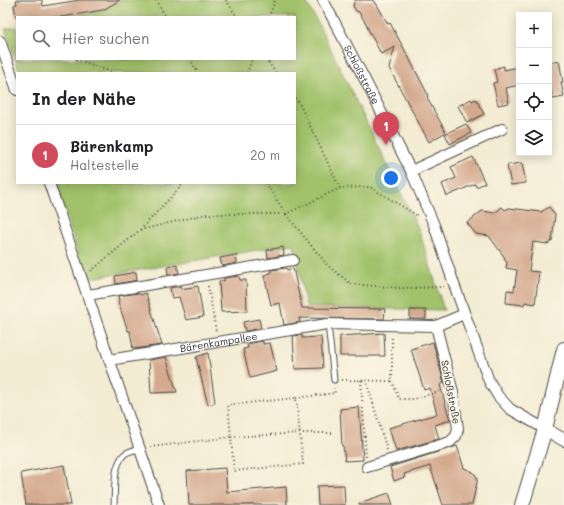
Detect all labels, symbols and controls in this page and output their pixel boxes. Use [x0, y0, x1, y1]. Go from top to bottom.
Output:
map controls [516, 12, 552, 156]
button: + [516, 12, 552, 48]
search box [16, 16, 296, 60]
icon: search [30, 27, 52, 49]
text: Hier suchen [62, 28, 149, 48]
street label: Schloßstraße [341, 42, 383, 107]
button: − [516, 48, 552, 84]
button: locate [516, 84, 552, 120]
text: In der Nähe [32, 87, 136, 109]
pin: 1 [373, 112, 399, 145]
button: layers [516, 120, 552, 156]
text: Bärenkamp [70, 136, 153, 156]
text: 1 [42, 146, 48, 163]
text: 20 m [250, 146, 280, 163]
text: Haltestelle [70, 156, 139, 173]
your location [381, 168, 401, 188]
street label: Bärenkampallee [179, 329, 258, 355]
street label: Schloßstraße [438, 359, 464, 425]

